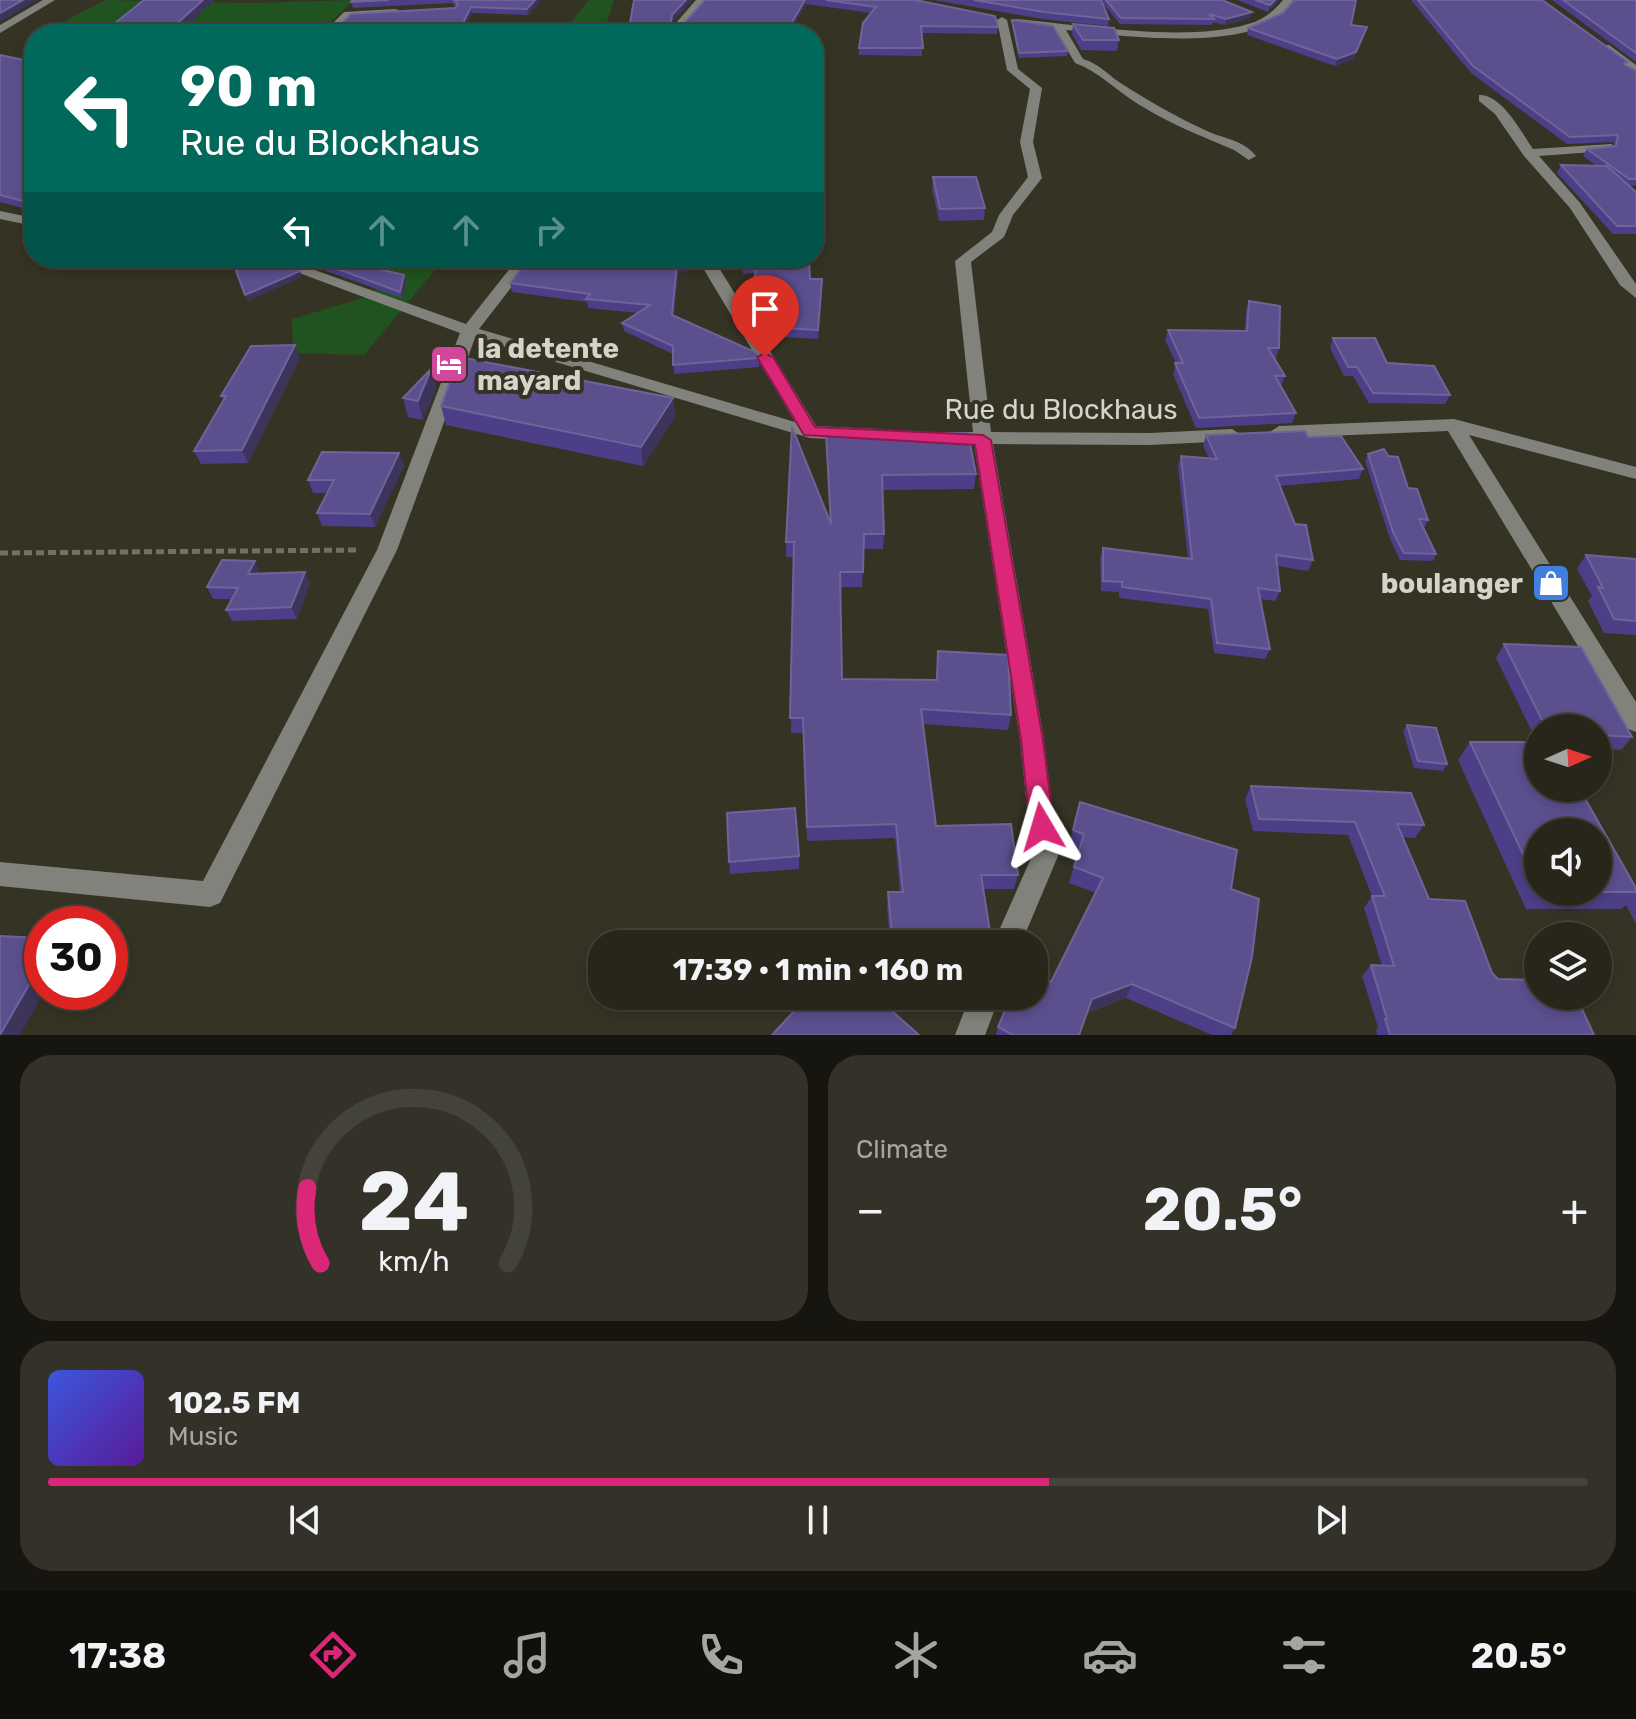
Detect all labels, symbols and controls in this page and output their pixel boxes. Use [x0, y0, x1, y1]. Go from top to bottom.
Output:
text: 90 m [180, 54, 317, 120]
icon: left [48, 56, 152, 160]
text: Rue du Blockhaus [180, 121, 480, 164]
icon: left [276, 208, 320, 252]
icon: ahead [360, 208, 404, 252]
icon: ahead [444, 208, 488, 252]
icon: right [528, 208, 572, 252]
pin [731, 275, 799, 357]
icon: arrive [743, 287, 787, 331]
place label: la detente mayard [477, 332, 619, 397]
hotel icon: la detente mayard [428, 343, 470, 385]
street label: Rue du Blockhaus [944, 393, 1178, 426]
shop icon: boulanger [1530, 562, 1572, 604]
place label: boulanger [1381, 567, 1523, 600]
north arrow [1524, 714, 1612, 802]
map controls [1524, 714, 1612, 1010]
position arrow [1000, 785, 1084, 869]
button: sound [1524, 818, 1612, 906]
speed limit sign: 30 [24, 906, 128, 1010]
button: layers [1524, 922, 1612, 1010]
text: 17:39 · 1 min · 160 m [673, 952, 963, 988]
text: Climate [856, 1134, 948, 1165]
text: 24 [359, 1152, 469, 1251]
text: 20.5° [1143, 1174, 1303, 1245]
text: − [856, 1184, 885, 1236]
text: + [1561, 1184, 1588, 1236]
text: km/h [378, 1244, 450, 1278]
text: 102.5 FM [168, 1385, 300, 1421]
text: Music [168, 1421, 238, 1452]
icon: previous [283, 1498, 327, 1542]
icon: pause [796, 1498, 840, 1542]
icon: next [1309, 1498, 1353, 1542]
icon: directions [305, 1627, 361, 1683]
icon: music [499, 1627, 555, 1683]
icon: phone [693, 1627, 749, 1683]
icon: climate [888, 1627, 944, 1683]
icon: car [1082, 1627, 1138, 1683]
icon: filters [1276, 1627, 1332, 1683]
text: 17:38 [69, 1634, 166, 1677]
text: 20.5° [1471, 1634, 1567, 1677]

